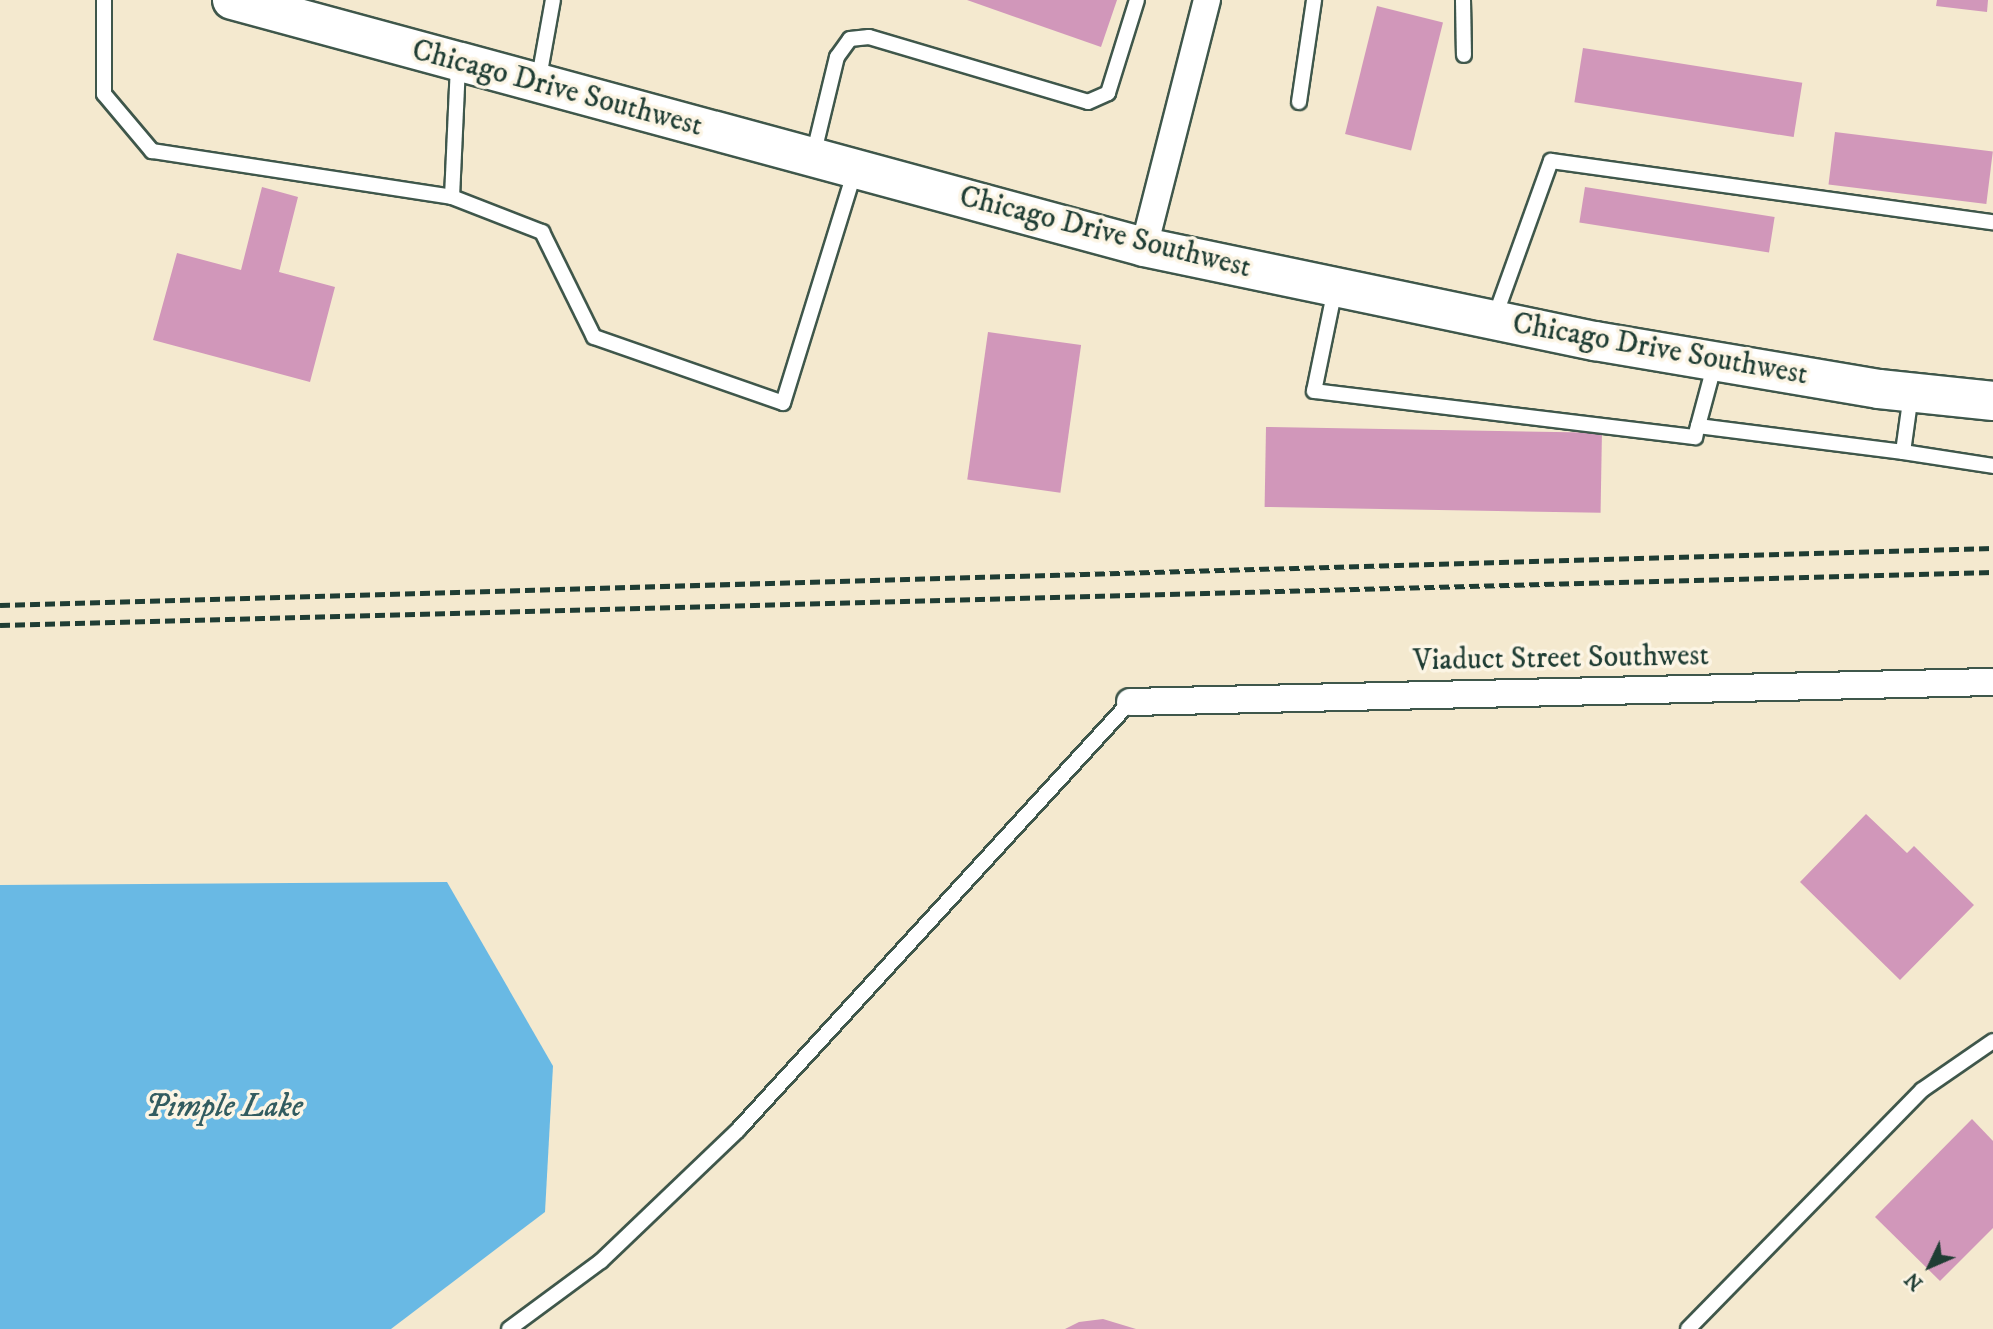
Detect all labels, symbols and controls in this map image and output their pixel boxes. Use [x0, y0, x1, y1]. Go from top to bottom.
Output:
street label: Chicago Drive Southwest [408, 33, 706, 145]
street label: Chicago Drive Southwest [956, 179, 1254, 287]
street label: Chicago Drive Southwest [1510, 306, 1810, 394]
street label: Viaduct Street Southwest [1413, 638, 1709, 680]
water label: Pimple Lake [145, 1088, 303, 1126]
north arrow [1895, 1231, 1965, 1301]
text: N [1901, 1267, 1928, 1295]

